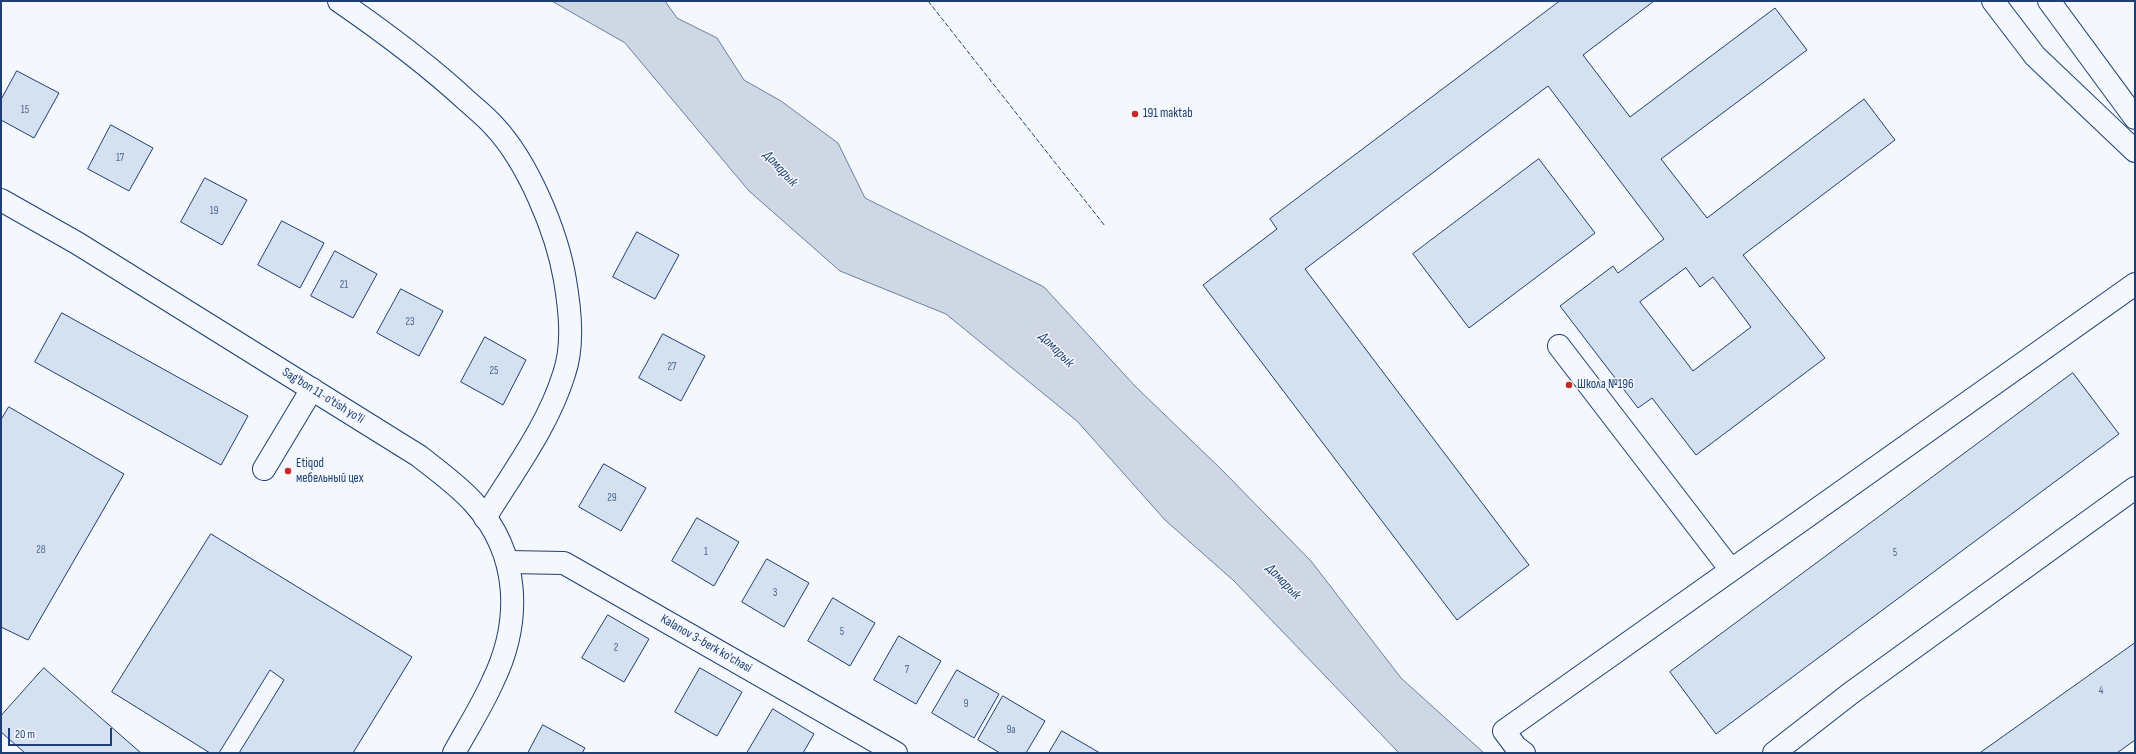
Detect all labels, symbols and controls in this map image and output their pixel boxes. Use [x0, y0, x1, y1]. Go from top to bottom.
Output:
house number: 15 [21, 103, 29, 117]
place label: 191 maktab [1143, 106, 1193, 122]
marker: 191 maktab [1130, 109, 1140, 119]
water label: Дамарык [759, 147, 801, 191]
house number: 17 [116, 151, 124, 165]
house number: 19 [210, 204, 218, 218]
house number: 21 [340, 278, 348, 292]
house number: 23 [405, 315, 415, 329]
water label: Дамарык [1035, 329, 1077, 371]
house number: 27 [668, 360, 676, 374]
house number: 25 [490, 364, 498, 378]
street label: Sag'bon 11-o'tish yo'li [279, 365, 367, 427]
place label: Школа №196 [1577, 377, 1634, 393]
marker: Школа №196 [1564, 380, 1574, 390]
place label: Etiqod мебельный цех [296, 456, 364, 487]
marker: Etiqod мебельный цех [283, 466, 293, 476]
house number: 29 [607, 491, 617, 505]
house number: 28 [36, 543, 46, 557]
house number: 1 [704, 545, 708, 559]
house number: 5 [1893, 546, 1897, 560]
water label: Дамарык [1262, 561, 1304, 603]
house number: 3 [773, 586, 777, 600]
street label: Kalanov 3-berk ko'chasi [658, 612, 754, 676]
house number: 5 [840, 625, 844, 639]
house number: 2 [614, 641, 618, 655]
house number: 7 [905, 663, 909, 677]
house number: 4 [2099, 684, 2103, 698]
house number: 9 [964, 697, 968, 711]
scale bar [10, 720, 114, 746]
house number: 9a [1006, 723, 1016, 737]
text: 20 m [15, 727, 35, 742]

